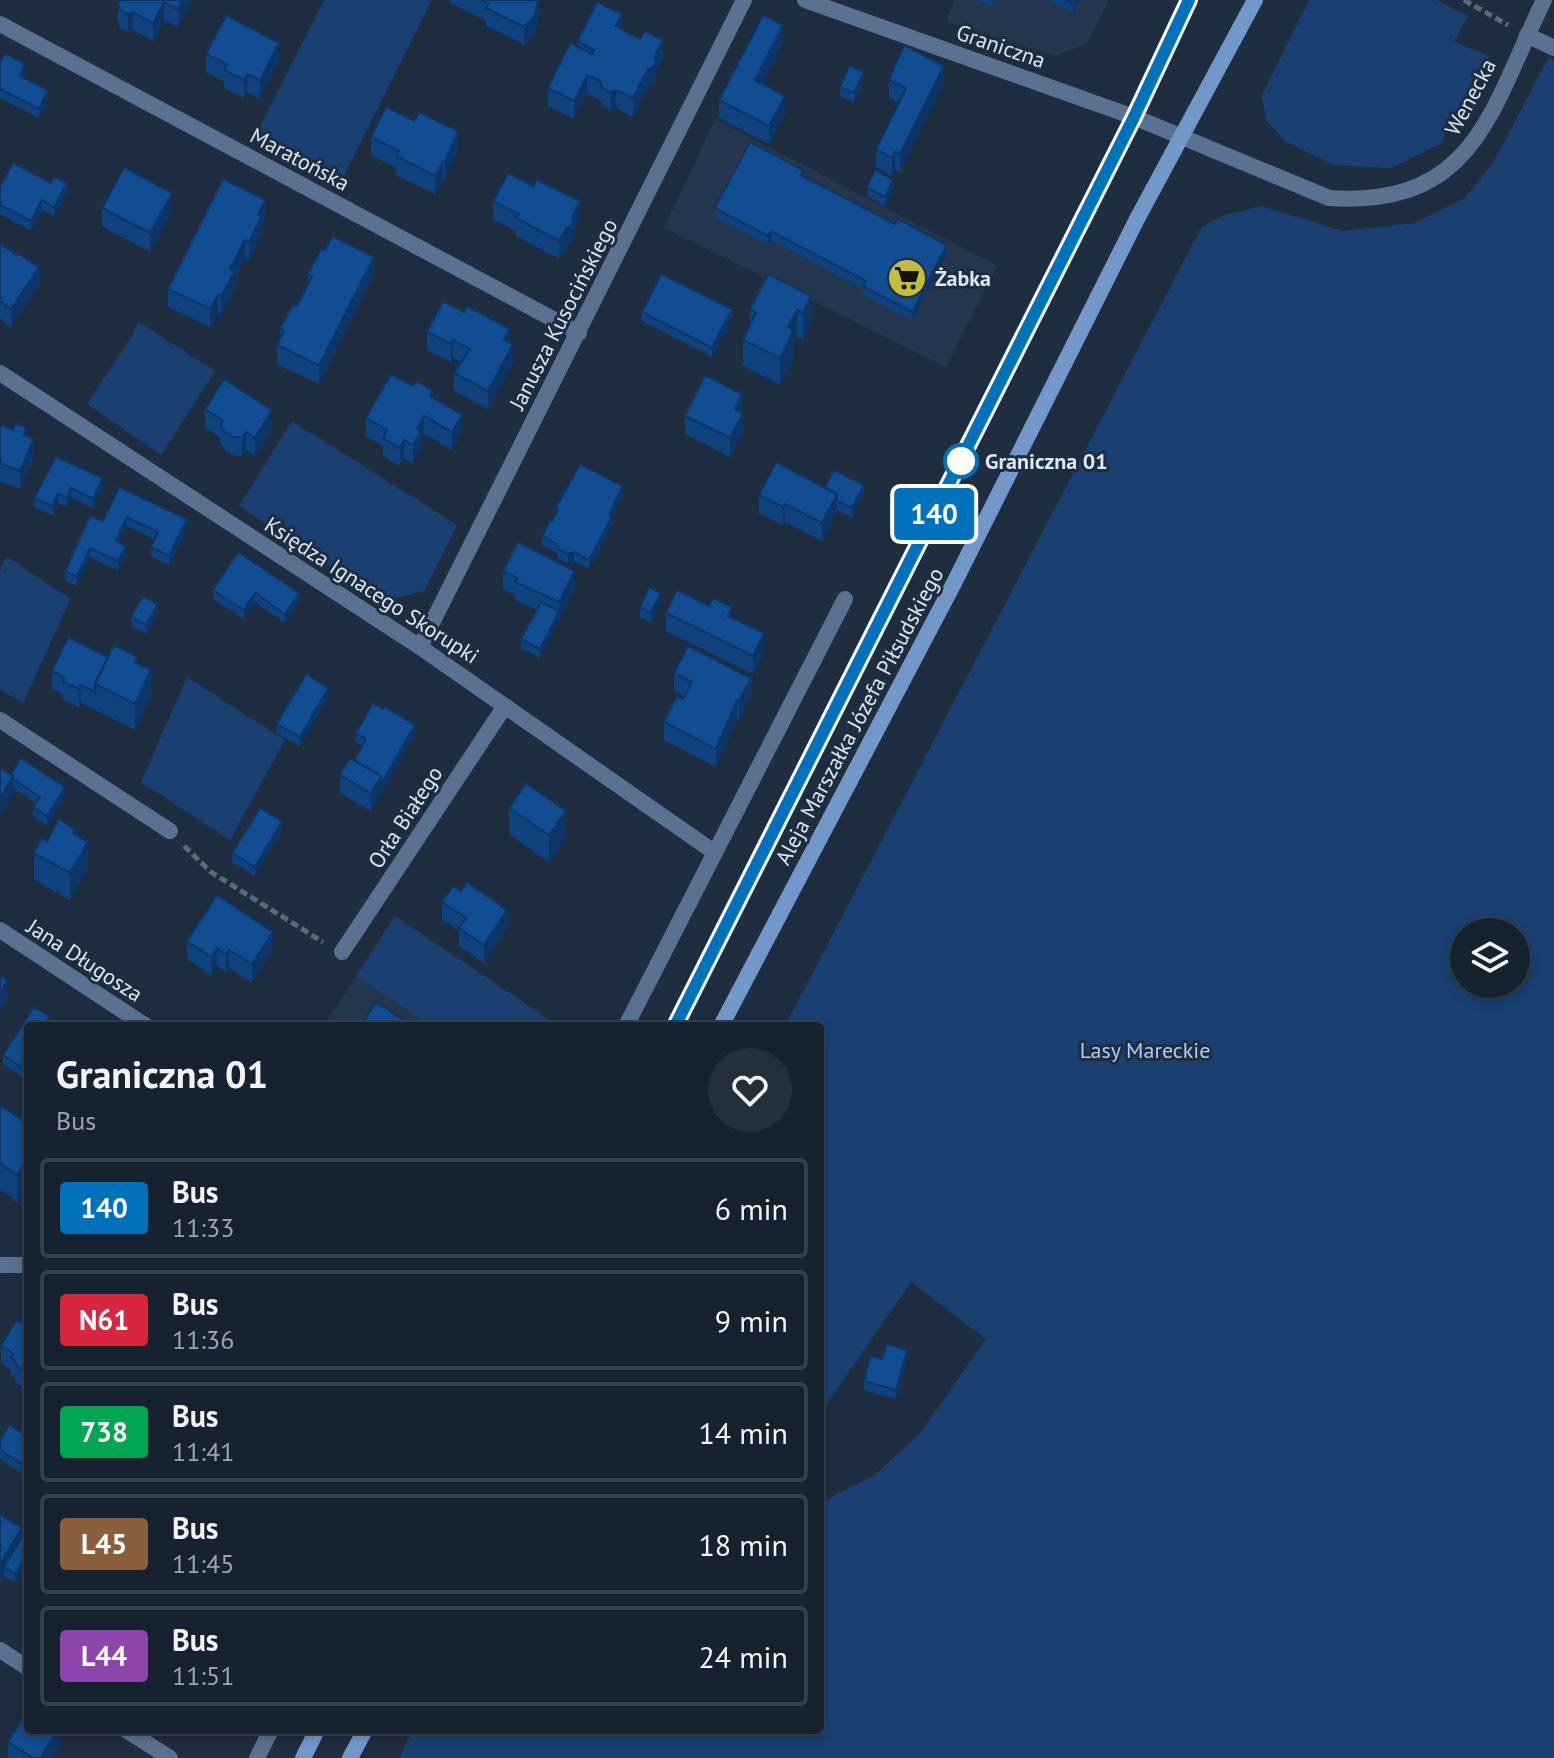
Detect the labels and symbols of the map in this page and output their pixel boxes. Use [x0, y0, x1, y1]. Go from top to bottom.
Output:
street label: Graniczna [953, 18, 1049, 74]
street label: Wenecka [1438, 54, 1502, 140]
street label: Maratońska [246, 121, 354, 197]
street label: Janusza Kusocińskiego [502, 214, 623, 415]
supermarket icon: Żabka [886, 257, 928, 299]
place label: Żabka [935, 264, 991, 292]
marker: Graniczna 01 [944, 444, 978, 478]
place label: Graniczna 01 [985, 447, 1108, 475]
line badge: 140 [888, 488, 980, 540]
street label: Księdza Ignacego Skorupki [260, 510, 484, 670]
street label: Aleja Marszałka Józefa Piłsudskiego [769, 563, 949, 869]
street label: Orła Białego [362, 761, 448, 873]
street label: Jana Długosza [21, 912, 148, 1008]
park label: Lasy Mareckie [1080, 1036, 1210, 1064]

